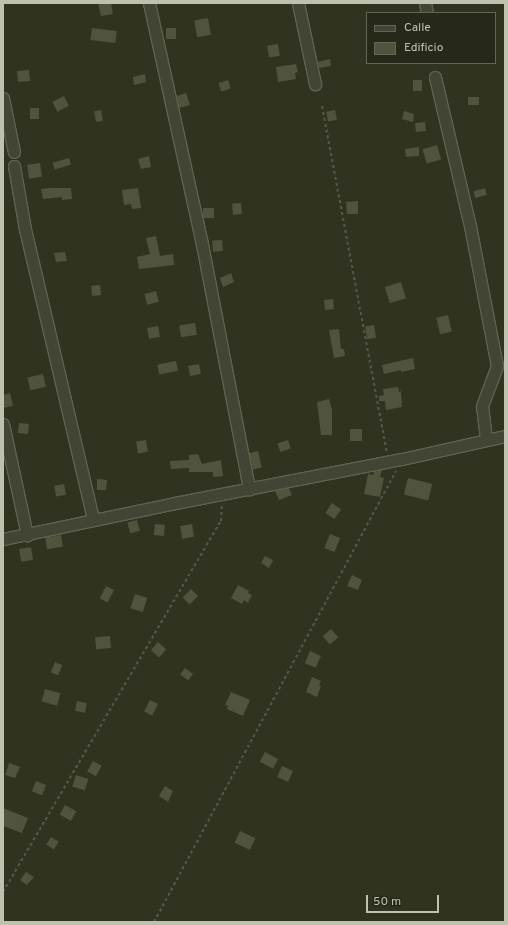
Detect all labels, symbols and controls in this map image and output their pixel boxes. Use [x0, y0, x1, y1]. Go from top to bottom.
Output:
legend [366, 12, 496, 64]
text: Calle [404, 20, 431, 36]
text: Edificio [404, 40, 443, 56]
scale bar [368, 887, 441, 913]
text: 50 m [373, 894, 401, 910]

